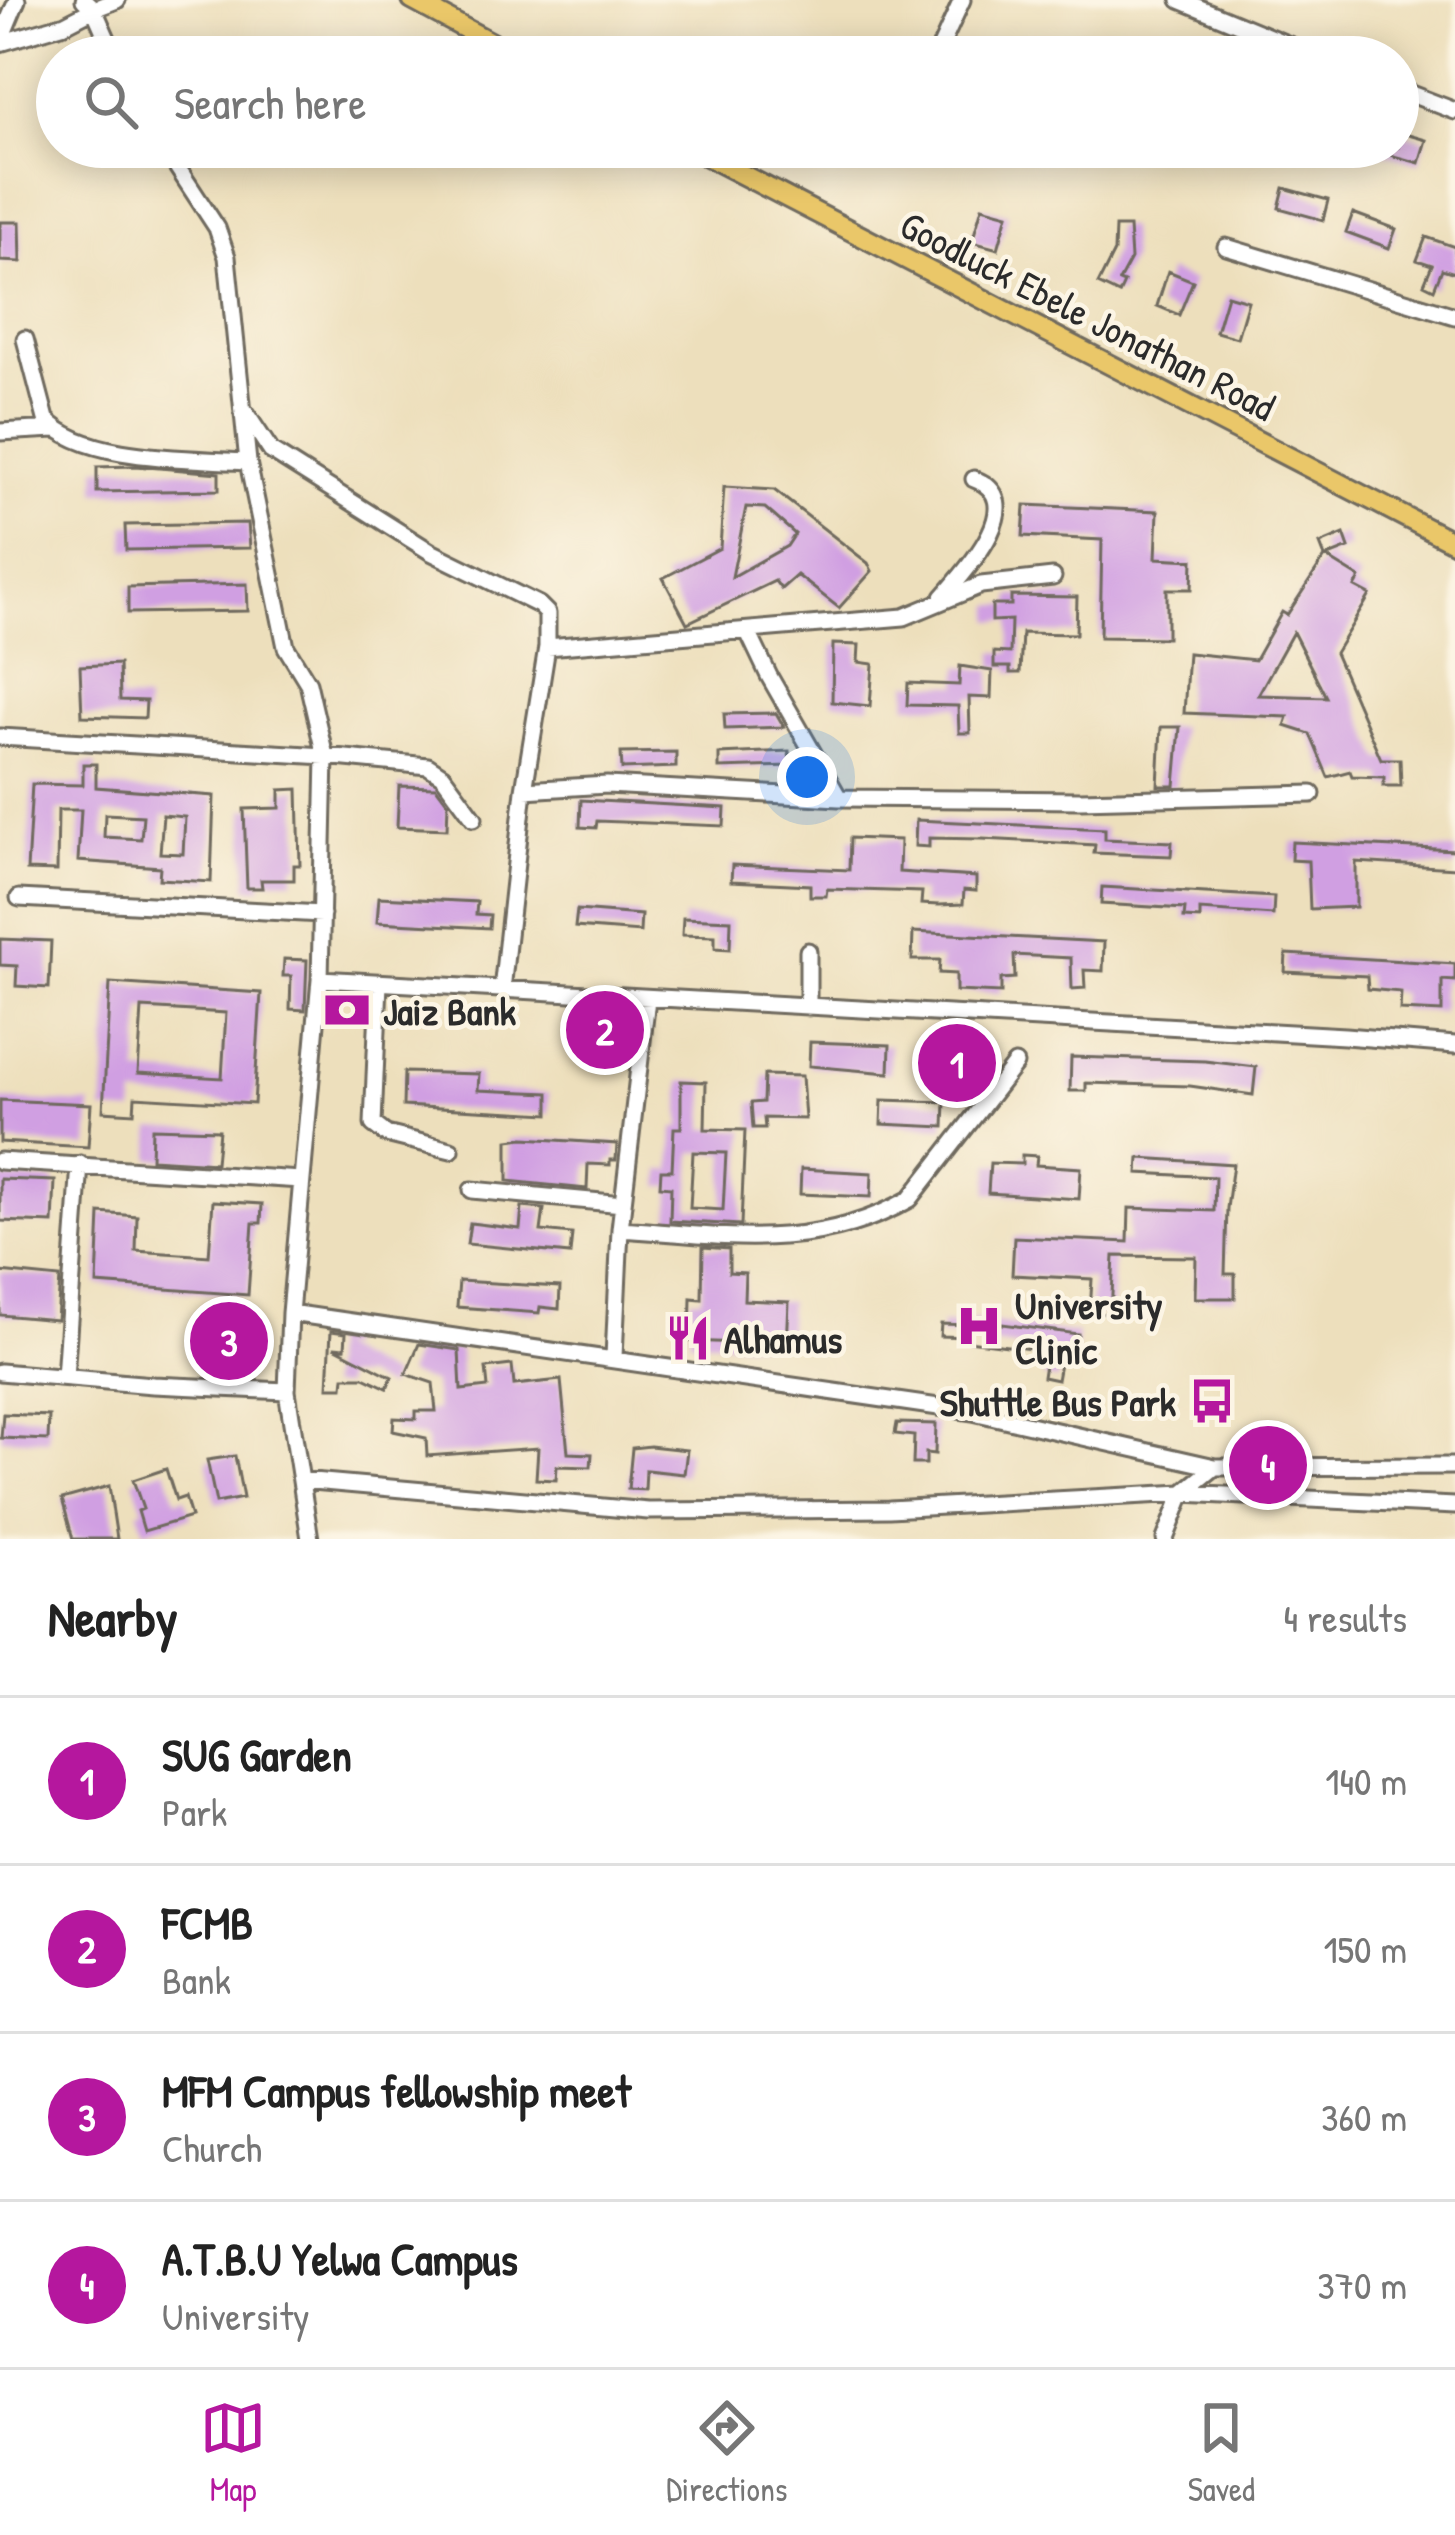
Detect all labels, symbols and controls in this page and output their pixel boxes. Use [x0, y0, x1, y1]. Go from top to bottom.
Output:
search box [36, 36, 1419, 168]
icon: search [78, 69, 144, 135]
text: Search here [174, 72, 366, 133]
street label: Goodluck Ebele Jonathan Road [892, 197, 1284, 433]
your location [777, 747, 837, 807]
place label: Jaiz Bank [383, 984, 517, 1037]
bank icon: Jaiz Bank [322, 985, 372, 1035]
pin: 2 [566, 985, 644, 1075]
pin: 1 [918, 1018, 996, 1108]
place label: University Clinic [1015, 1278, 1163, 1376]
pin: 3 [190, 1296, 268, 1386]
hospital icon: University Clinic [954, 1301, 1004, 1351]
place label: Alhamus [724, 1312, 842, 1365]
restaurant icon: Alhamus [663, 1313, 713, 1363]
place label: Shuttle Bus Park [940, 1375, 1177, 1428]
bus stop icon: Shuttle Bus Park [1187, 1376, 1237, 1426]
pin: 4 [1229, 1420, 1307, 1510]
text: Nearby [48, 1583, 178, 1652]
text: 4 results [1283, 1591, 1407, 1644]
text: SUG Garden [162, 1724, 352, 1785]
text: 1 [80, 1754, 94, 1807]
text: 140 m [1325, 1754, 1407, 1807]
text: Park [162, 1785, 227, 1838]
text: FCMB [162, 1892, 253, 1953]
text: 2 [78, 1922, 96, 1975]
text: 150 m [1323, 1922, 1407, 1975]
text: Bank [162, 1953, 231, 2006]
text: MFM Campus fellowship meet [162, 2060, 631, 2121]
text: 3 [78, 2090, 96, 2143]
text: 360 m [1321, 2090, 1407, 2143]
text: Church [162, 2121, 262, 2174]
text: A.T.B.U Yelwa Campus [162, 2228, 518, 2289]
text: 4 [80, 2258, 94, 2311]
text: 370 m [1317, 2258, 1407, 2311]
text: University [162, 2289, 310, 2342]
tab: Map [200, 2395, 266, 2511]
tab: Directions [666, 2395, 788, 2511]
tab: Saved [1188, 2395, 1255, 2511]

